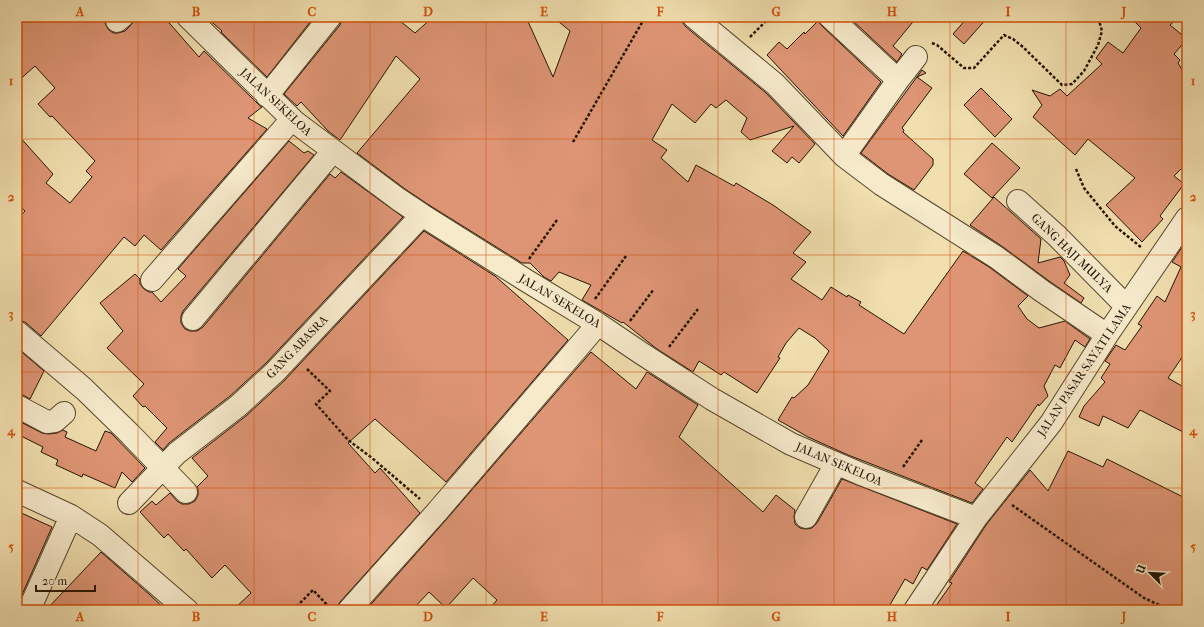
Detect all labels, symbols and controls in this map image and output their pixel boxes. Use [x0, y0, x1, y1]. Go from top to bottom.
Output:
text: A [75, 4, 85, 19]
text: B [192, 4, 201, 19]
text: C [308, 4, 317, 19]
text: D [423, 4, 433, 19]
text: E [540, 4, 548, 19]
text: F [656, 4, 664, 19]
text: G [771, 4, 781, 19]
text: H [887, 4, 898, 19]
text: I [1005, 4, 1011, 19]
text: J [1120, 4, 1127, 20]
street label: JALAN SEKELOA [237, 65, 315, 139]
text: 1 [9, 73, 14, 88]
text: 1 [1191, 73, 1196, 88]
text: 2 [8, 189, 15, 204]
text: 2 [1190, 189, 1197, 204]
street label: GANG HAJI MULYA [1028, 211, 1116, 296]
street label: JALAN SEKELOA [516, 271, 604, 331]
street label: JALAN PASAR SAYATI LAMA [1034, 301, 1134, 440]
text: 3 [8, 306, 14, 322]
text: 3 [1190, 306, 1196, 322]
street label: GANG ABASRA [263, 312, 331, 381]
text: 4 [6, 423, 16, 439]
text: 4 [1188, 423, 1198, 439]
street label: JALAN SEKELOA [793, 439, 885, 489]
text: 5 [8, 539, 14, 554]
text: 5 [1190, 539, 1196, 554]
north arrow [1130, 553, 1170, 593]
text: U [1133, 562, 1149, 577]
scale bar [36, 567, 95, 593]
text: 20 m [42, 574, 67, 588]
text: A [75, 609, 85, 624]
text: B [192, 609, 201, 624]
text: C [308, 609, 317, 624]
text: D [423, 609, 433, 624]
text: E [540, 609, 548, 624]
text: F [656, 609, 664, 624]
text: G [771, 609, 781, 624]
text: H [887, 609, 898, 624]
text: I [1005, 609, 1011, 624]
text: J [1120, 609, 1127, 625]

